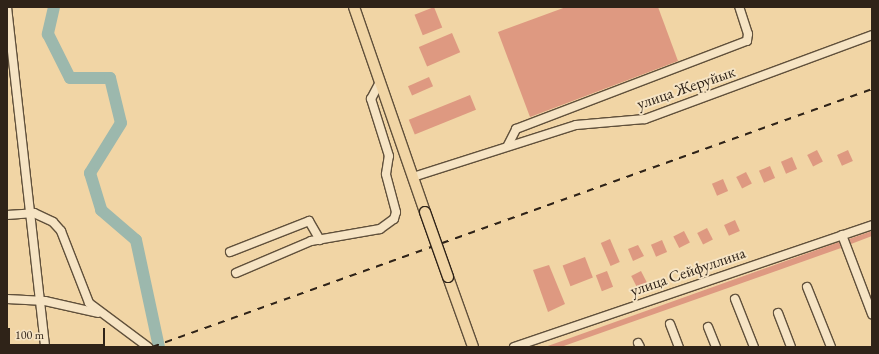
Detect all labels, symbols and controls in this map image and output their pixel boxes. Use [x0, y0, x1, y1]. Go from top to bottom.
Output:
street label: улица Жеруйык [634, 62, 738, 114]
street label: улица Сейфуллина [628, 243, 748, 301]
scale bar [10, 320, 107, 346]
text: 100 m [15, 327, 44, 343]

